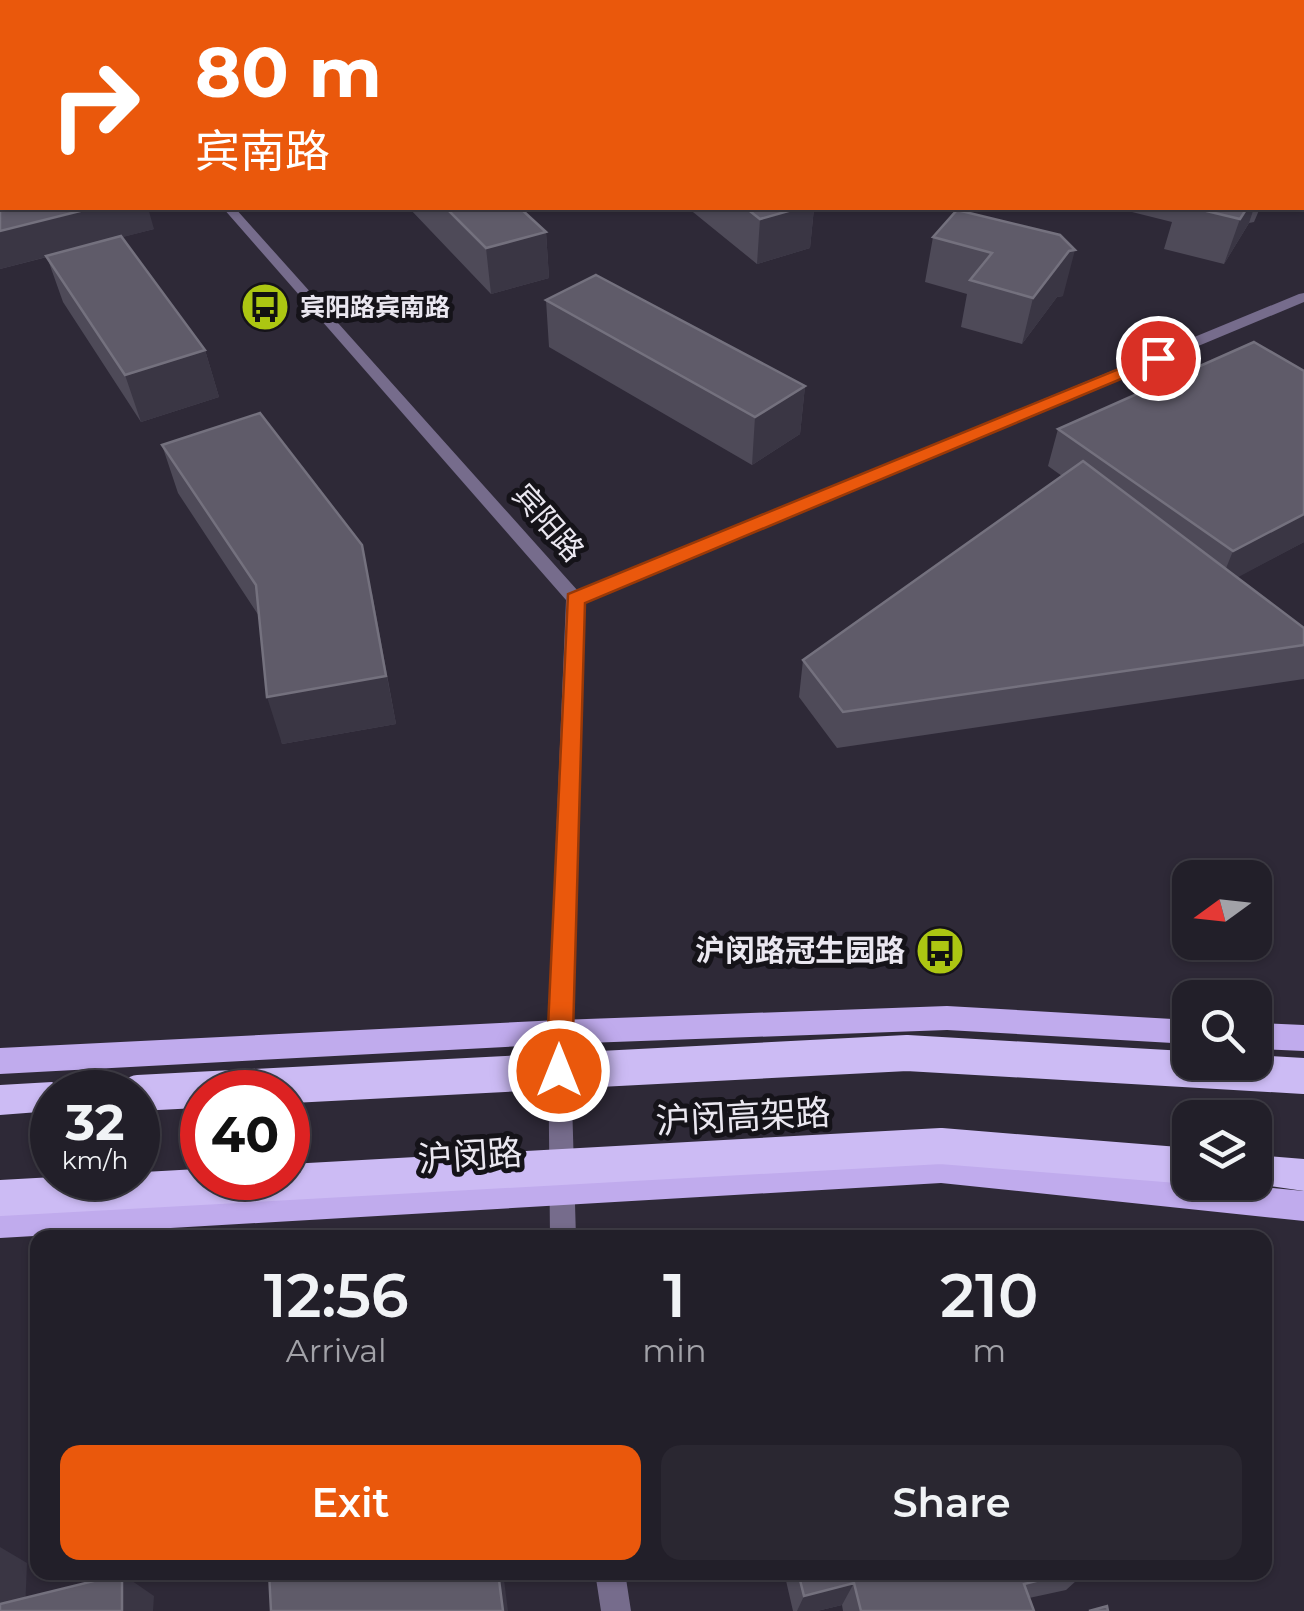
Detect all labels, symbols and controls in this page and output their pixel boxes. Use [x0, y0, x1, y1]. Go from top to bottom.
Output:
text: 80 m [195, 29, 382, 115]
icon: right [30, 40, 160, 170]
text: 宾南路 [195, 123, 330, 178]
bus stop icon: 宾阳路宾南路 [239, 281, 291, 333]
place label: 宾阳路宾南路 [300, 292, 450, 322]
pin [1116, 316, 1201, 401]
icon: arrive [1131, 331, 1186, 386]
street label: 宾阳路 [505, 477, 592, 569]
north arrow [1172, 860, 1272, 960]
map controls [1172, 860, 1272, 1200]
bus stop icon: 沪闵路冠生园路 [914, 925, 966, 977]
place label: 沪闵路冠生园路 [695, 932, 905, 969]
button: search [1172, 980, 1272, 1080]
position arrow [507, 1019, 611, 1123]
speed limit sign: 40 [180, 1070, 310, 1200]
street label: 沪闵高架路 [654, 1090, 831, 1143]
text: 32 [66, 1092, 124, 1153]
button: layers [1172, 1100, 1272, 1200]
street label: 沪闵路 [416, 1130, 524, 1181]
text: km/h [62, 1145, 128, 1175]
text: 12:56 [264, 1259, 409, 1332]
text: 1 [663, 1259, 686, 1332]
text: 210 [940, 1259, 1038, 1332]
text: Arrival [286, 1331, 387, 1370]
text: min [642, 1331, 707, 1370]
text: m [972, 1331, 1006, 1370]
button: Exit [60, 1445, 641, 1560]
button: Share [661, 1445, 1242, 1560]

